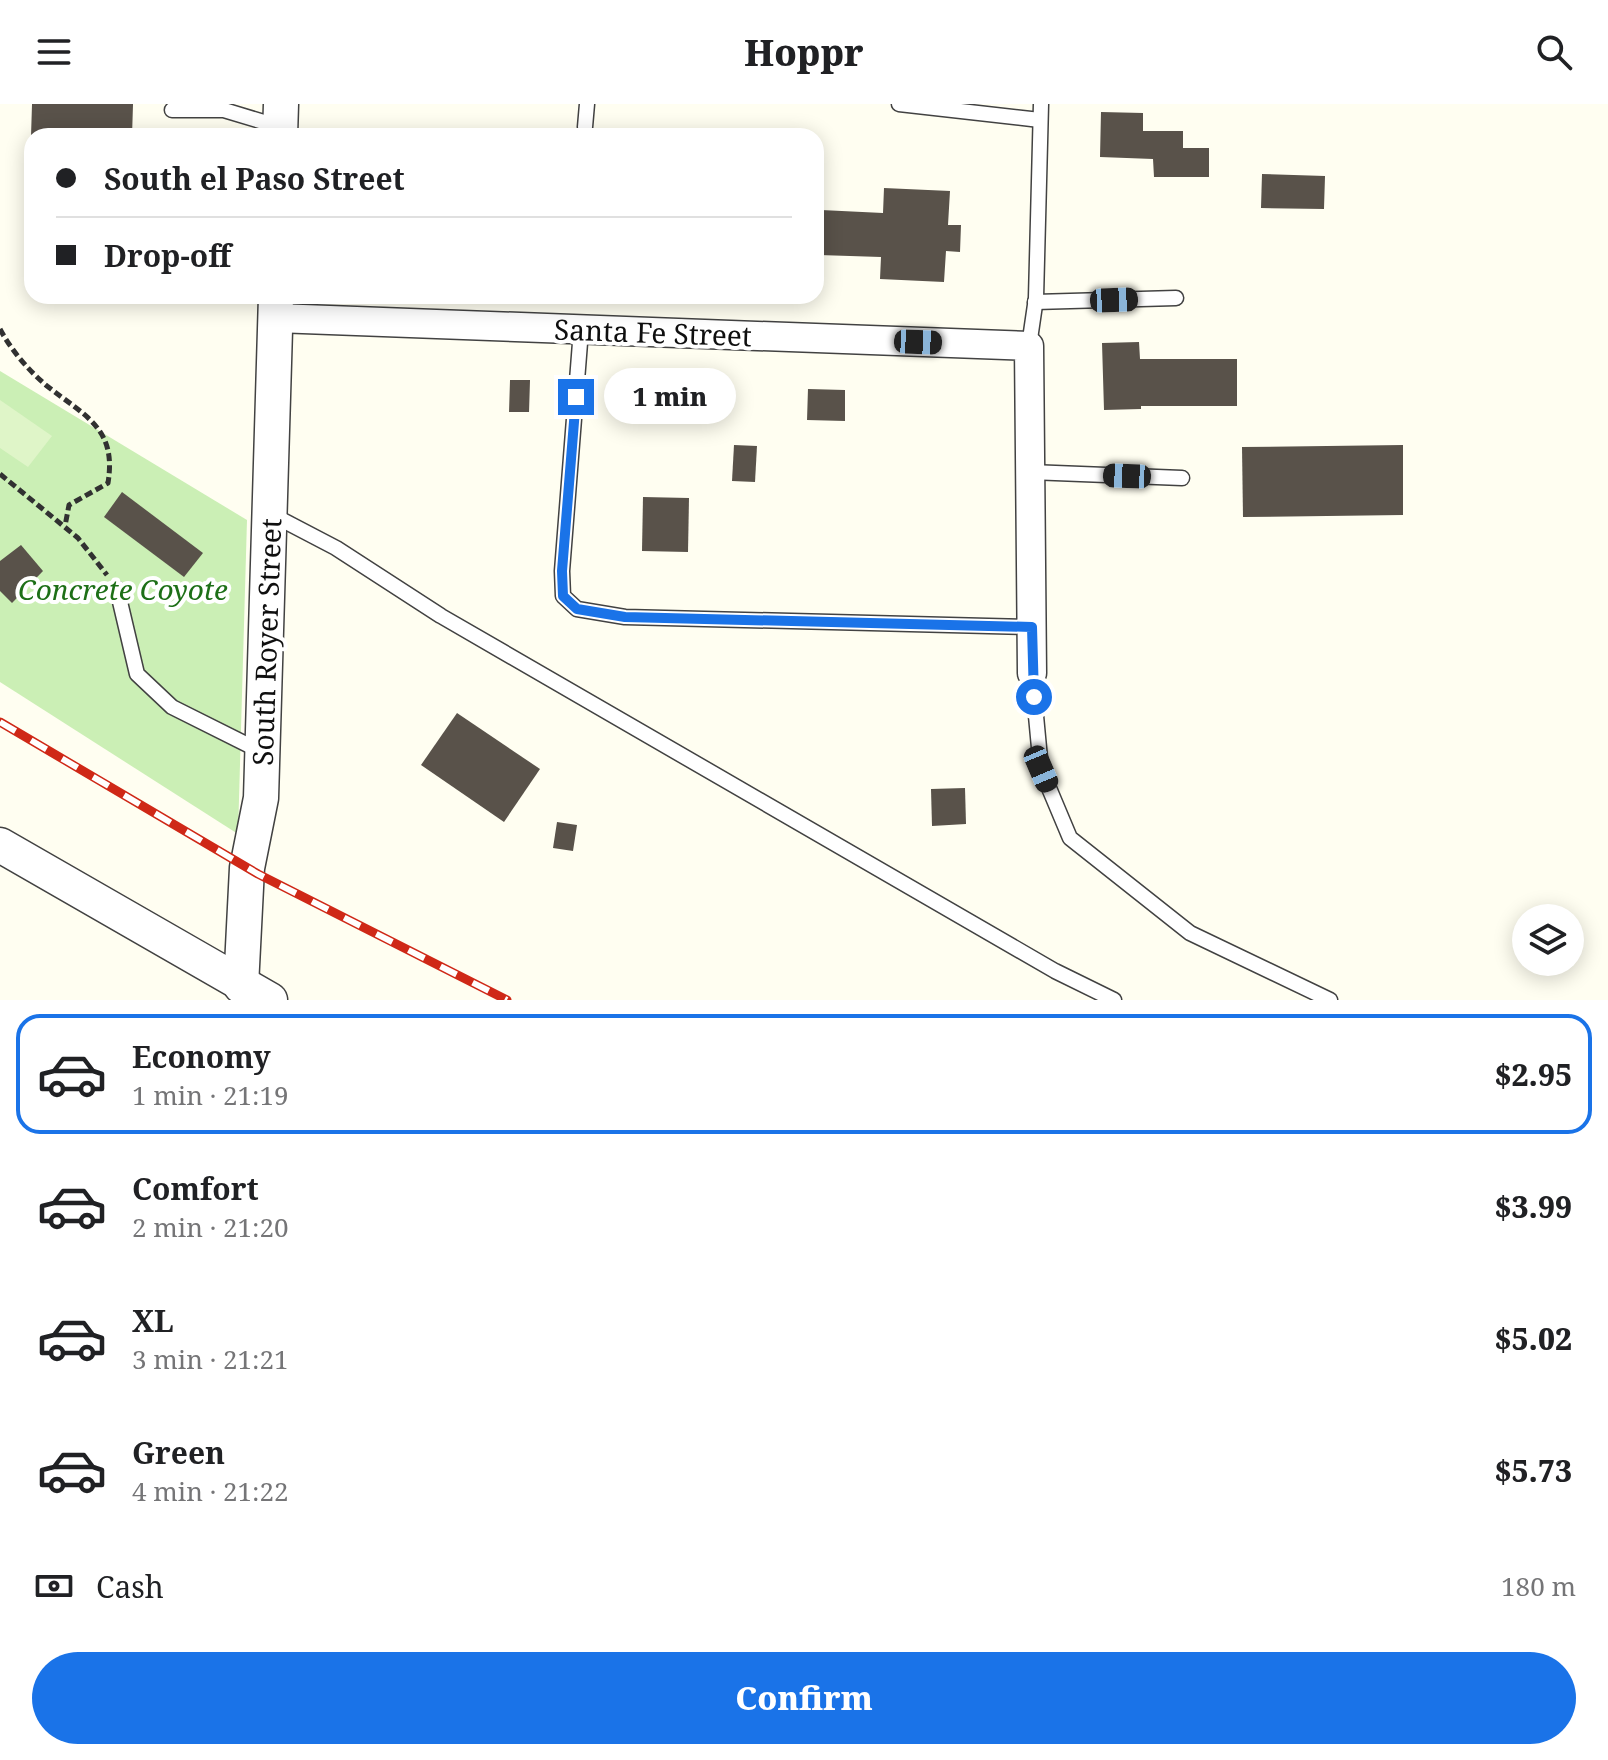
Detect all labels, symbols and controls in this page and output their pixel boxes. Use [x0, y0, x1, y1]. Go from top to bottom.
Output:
text: Hoppr [744, 28, 864, 77]
icon: menu [32, 30, 76, 74]
icon: search [1532, 30, 1576, 74]
text: South el Paso Street [104, 158, 405, 199]
text: Drop-off [104, 235, 231, 276]
car [1090, 287, 1138, 313]
street label: Santa Fe Street [554, 310, 753, 354]
car [894, 329, 942, 355]
callout: 1 min [604, 369, 736, 425]
text: 1 min [633, 378, 707, 414]
route end [558, 379, 594, 415]
car [1103, 463, 1151, 489]
street label: South Royer Street [243, 518, 289, 766]
park label: Concrete Coyote [18, 570, 228, 608]
route start [1016, 679, 1052, 715]
car [1021, 742, 1061, 796]
map controls [1512, 904, 1584, 976]
button: layers [1512, 904, 1584, 976]
text: Economy [132, 1036, 271, 1077]
icon: car [36, 1038, 108, 1110]
text: $2.95 [1495, 1054, 1572, 1095]
text: 1 min · 21:19 [132, 1077, 289, 1113]
text: Comfort [132, 1168, 259, 1209]
icon: car [36, 1170, 108, 1242]
text: $3.99 [1495, 1186, 1572, 1227]
text: 2 min · 21:20 [132, 1209, 289, 1245]
text: XL [132, 1300, 174, 1341]
icon: car [36, 1302, 108, 1374]
text: $5.02 [1495, 1318, 1572, 1359]
text: 3 min · 21:21 [132, 1341, 289, 1377]
text: Green [132, 1432, 225, 1473]
icon: car [36, 1434, 108, 1506]
text: $5.73 [1495, 1450, 1572, 1491]
text: 4 min · 21:22 [132, 1473, 289, 1509]
icon: cash [32, 1564, 76, 1608]
text: Cash [96, 1566, 164, 1607]
text: 180 m [1501, 1568, 1576, 1604]
button: Confirm [32, 1652, 1576, 1744]

